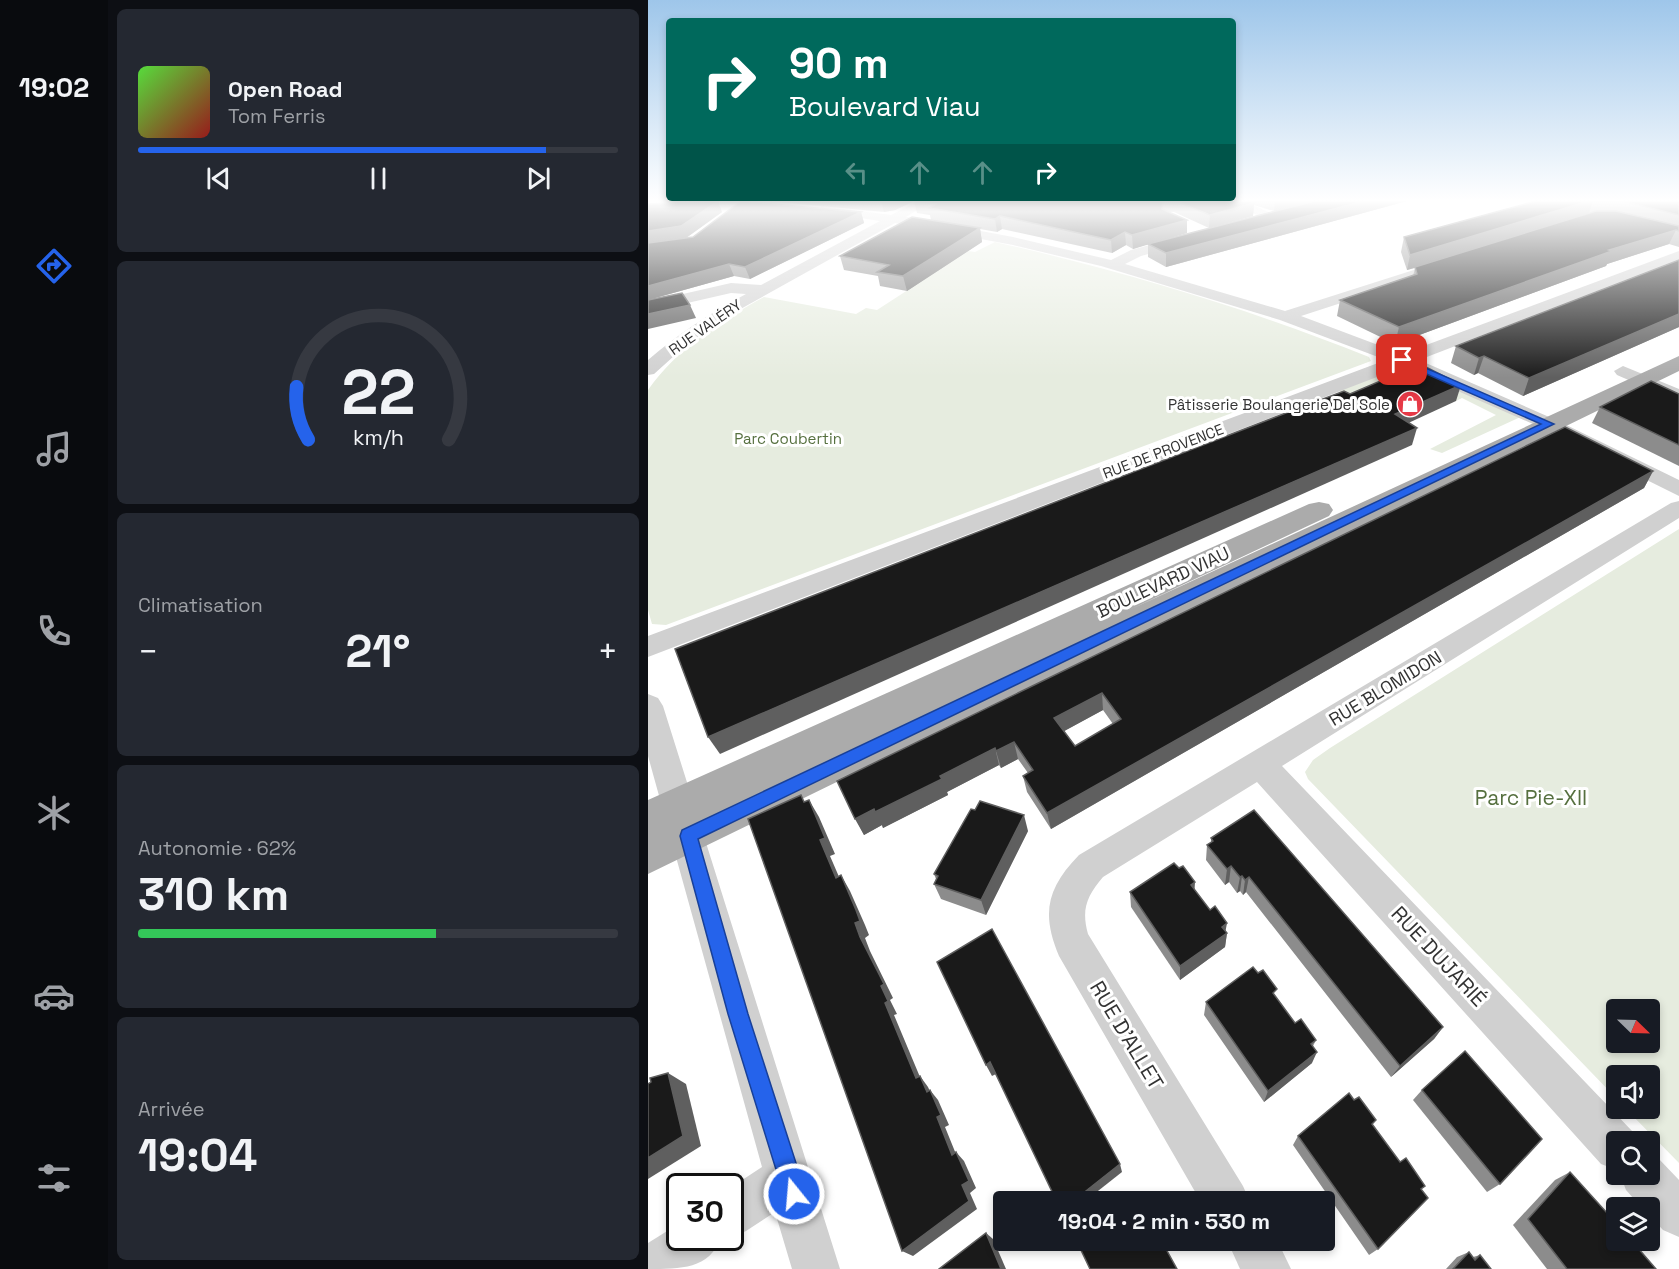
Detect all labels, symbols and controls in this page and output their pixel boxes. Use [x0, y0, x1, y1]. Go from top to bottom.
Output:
text: 90 m [789, 37, 889, 90]
icon: right [690, 42, 768, 120]
text: 19:02 [19, 70, 89, 105]
text: Open Road [228, 75, 343, 103]
text: Boulevard Viau [789, 89, 980, 124]
text: Tom Ferris [228, 103, 326, 129]
icon: left [840, 156, 873, 189]
icon: ahead [903, 156, 936, 189]
icon: ahead [966, 156, 999, 189]
icon: right [1029, 156, 1062, 189]
icon: previous [202, 162, 235, 195]
icon: pause [362, 162, 395, 195]
icon: next [522, 162, 555, 195]
icon: directions [33, 245, 75, 287]
street label: RUE VALÉRY [665, 295, 745, 359]
pin [1376, 334, 1427, 385]
icon: arrive [1385, 343, 1418, 376]
text: 22 [341, 353, 415, 432]
shop icon: Pâtisserie Boulangerie Del Sole [1395, 389, 1425, 419]
place label: Pâtisserie Boulangerie Del Sole [1168, 395, 1390, 414]
street label: RUE DE PROVENCE [1100, 419, 1226, 483]
text: km/h [352, 424, 404, 451]
icon: music [33, 428, 75, 470]
park label: Parc Coubertin [734, 429, 842, 448]
street label: BOULEVARD VIAU [1093, 541, 1233, 623]
text: Climatisation [138, 592, 263, 618]
icon: phone [33, 610, 75, 652]
text: 21° [346, 623, 410, 680]
text: − [138, 631, 158, 673]
text: + [598, 631, 618, 673]
street label: RUE BLOMIDON [1324, 645, 1446, 731]
park label: Parc Pie-XII [1475, 784, 1587, 811]
icon: climate [33, 792, 75, 834]
text: Autonomie · 62% [138, 835, 296, 861]
text: 310 km [138, 866, 289, 923]
street label: RUE DUJARIÉ [1386, 900, 1492, 1012]
icon: car [33, 975, 75, 1017]
street label: RUE D'ALLET [1084, 976, 1170, 1094]
north arrow [1606, 999, 1660, 1053]
map controls [1606, 999, 1660, 1251]
button: sound [1606, 1065, 1660, 1119]
text: Arrivée [138, 1096, 205, 1122]
text: 19:04 [138, 1127, 257, 1184]
button: search [1606, 1131, 1660, 1185]
icon: filters [33, 1157, 75, 1199]
position arrow [762, 1162, 826, 1226]
speed limit sign: 30 [666, 1173, 744, 1251]
button: layers [1606, 1197, 1660, 1251]
text: 19:04 · 2 min · 530 m [1058, 1207, 1270, 1235]

